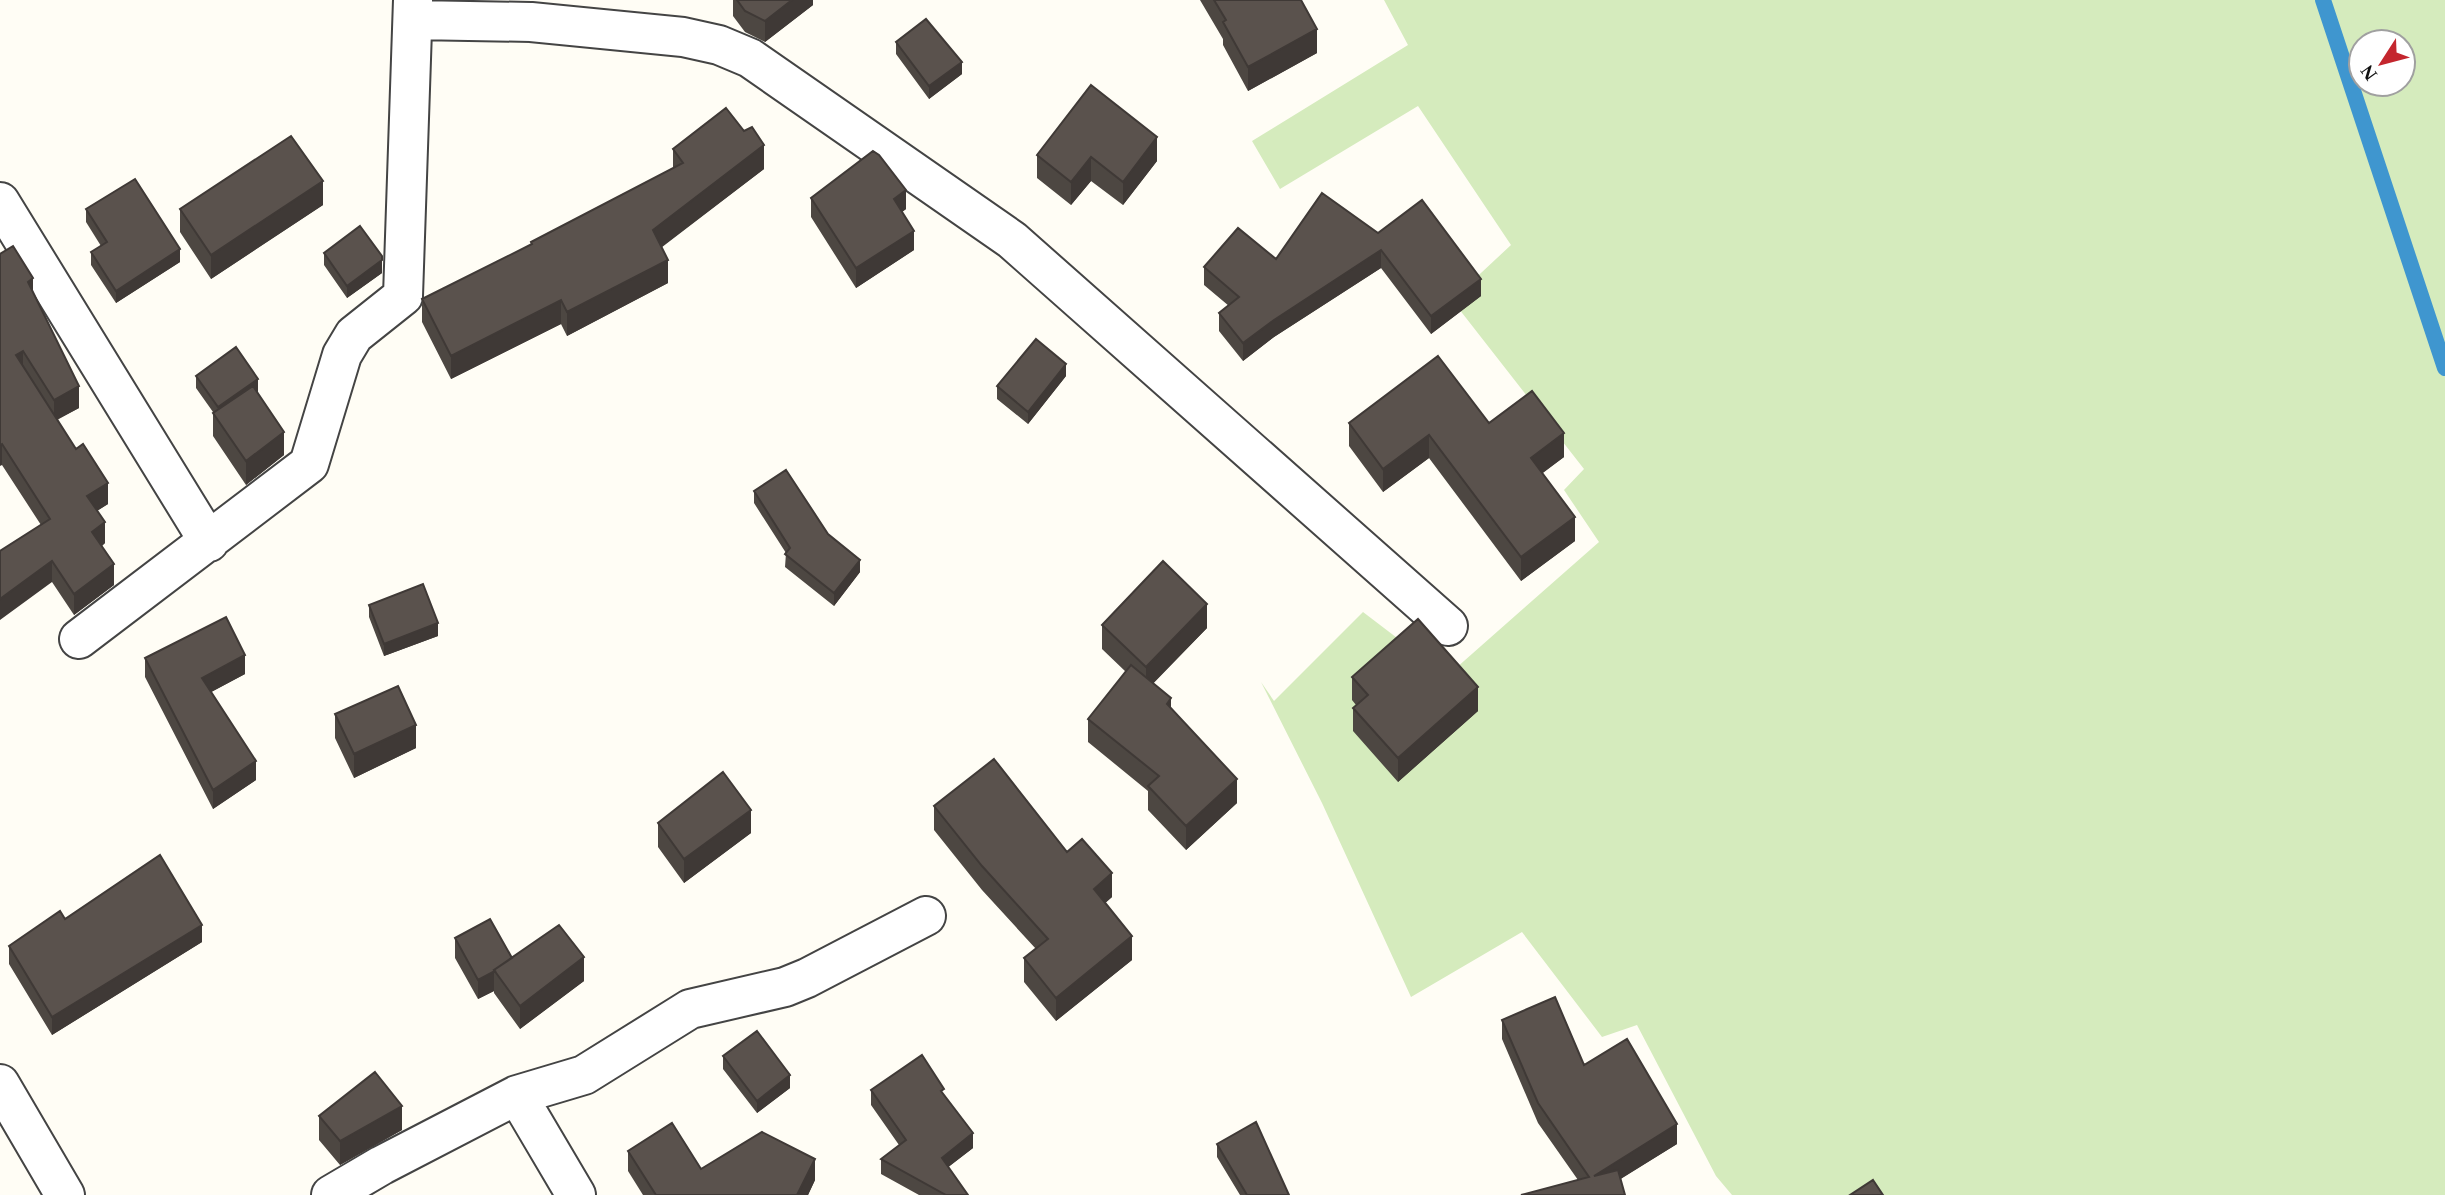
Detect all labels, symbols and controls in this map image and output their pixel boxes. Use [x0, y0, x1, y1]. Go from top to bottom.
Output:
north arrow [2347, 28, 2417, 98]
text: N [2356, 61, 2381, 84]

